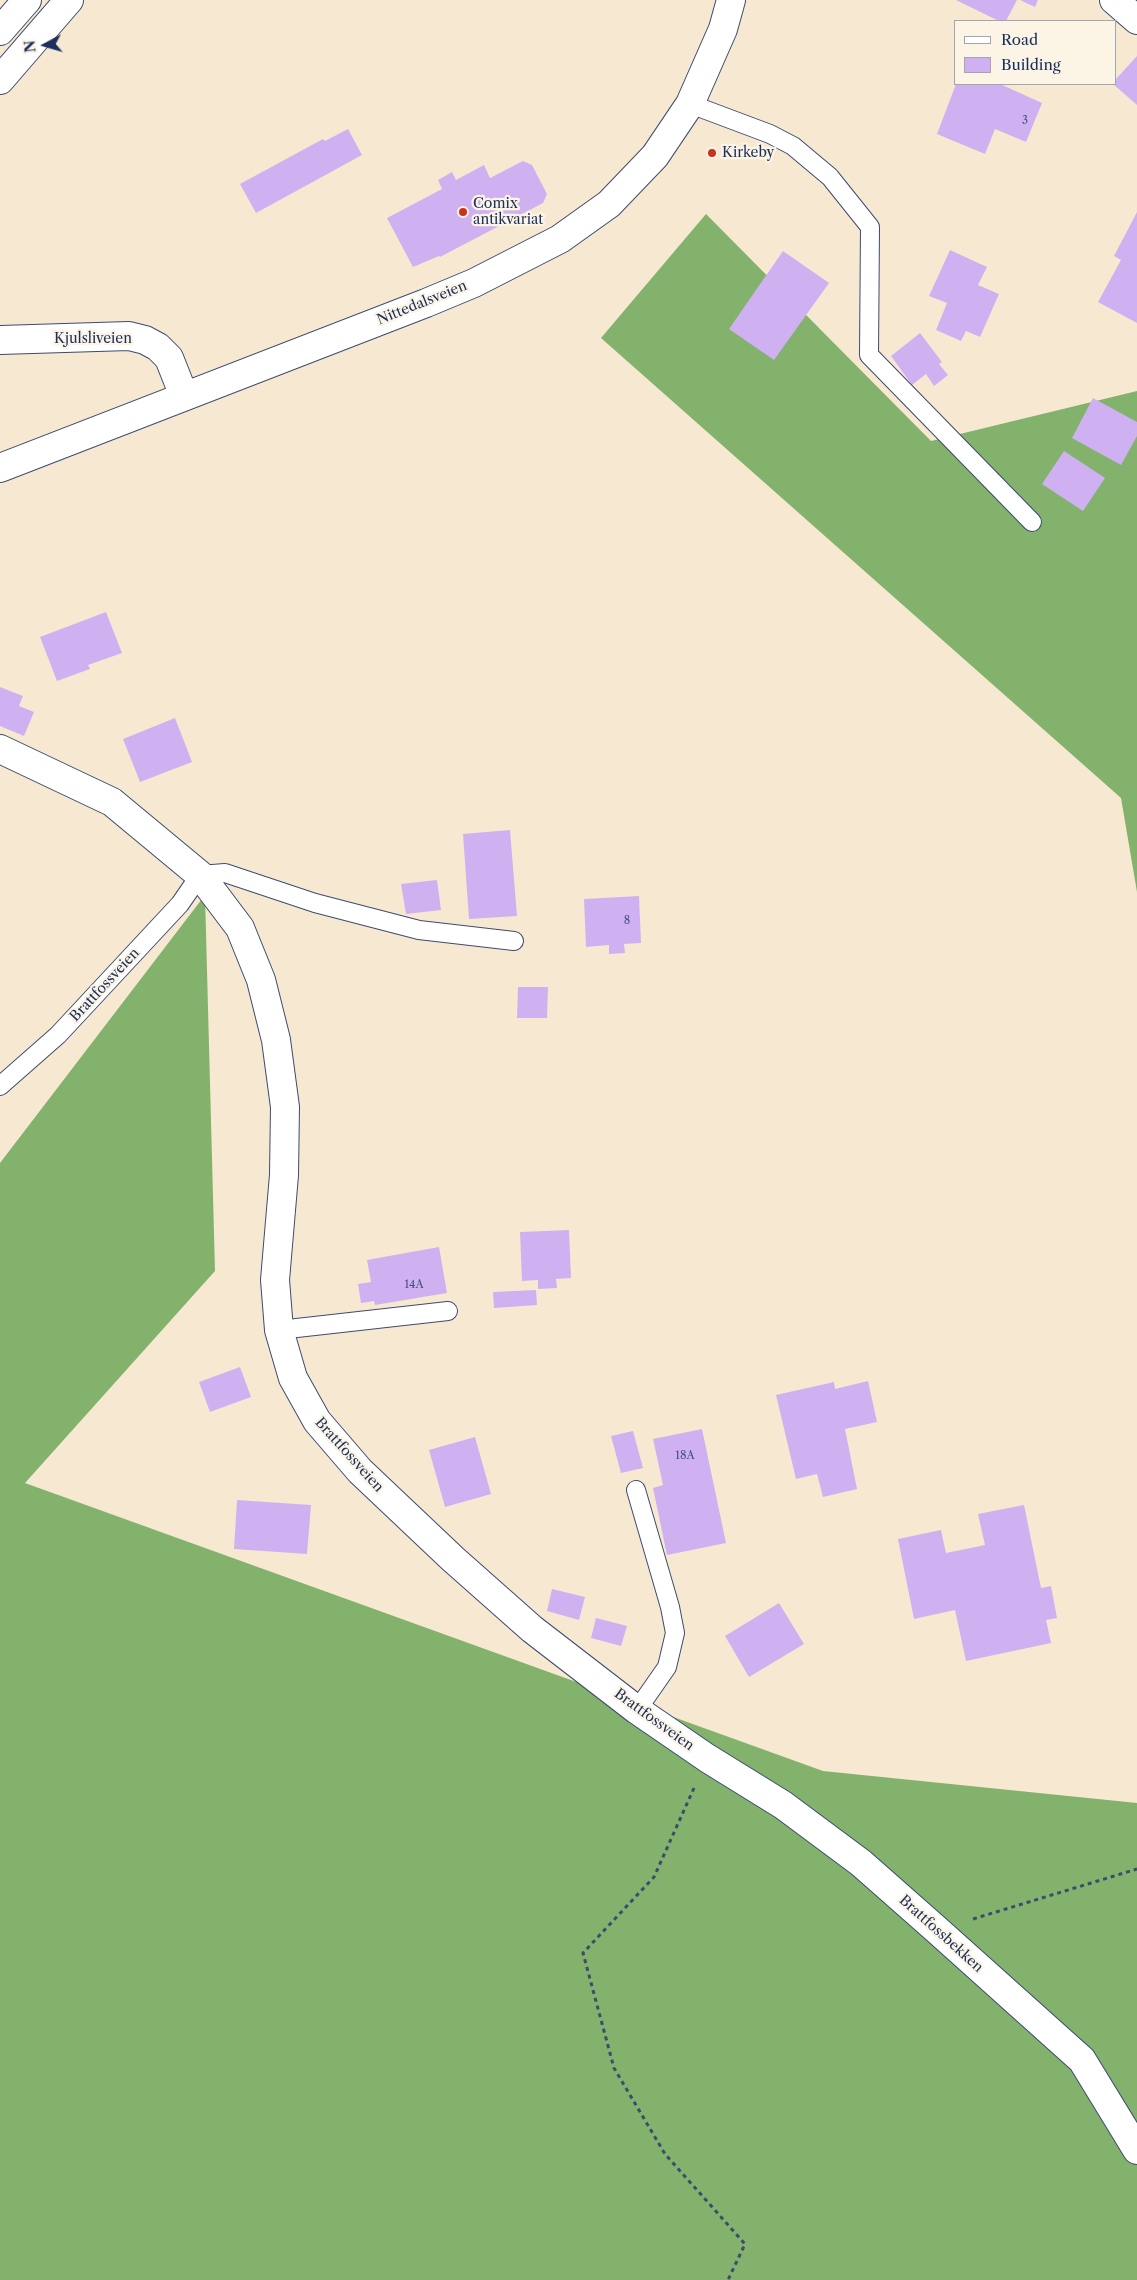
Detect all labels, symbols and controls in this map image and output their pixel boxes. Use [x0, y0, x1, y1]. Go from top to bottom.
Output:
north arrow [20, 20, 70, 70]
legend [954, 20, 1117, 85]
text: Road [1001, 30, 1038, 49]
text: N [20, 40, 40, 54]
text: Building [1001, 55, 1061, 74]
house number: 3 [1022, 114, 1028, 128]
place label: Kirkeby [722, 145, 774, 161]
marker: Kirkeby [706, 147, 718, 159]
place label: Comix antikvariat [473, 196, 543, 228]
marker: Comix antikvariat [457, 206, 469, 218]
street label: Nittedalsveien [375, 277, 469, 329]
street label: Kjulsliveien [54, 331, 132, 347]
house number: 8 [624, 914, 630, 928]
street label: Brattfossveien [67, 945, 143, 1025]
house number: 14A [404, 1278, 424, 1292]
street label: Brattfossveien [311, 1414, 387, 1496]
house number: 18A [675, 1449, 695, 1463]
street label: Brattfossveien [611, 1686, 697, 1754]
street label: Brattfossbekken [896, 1892, 986, 1976]

